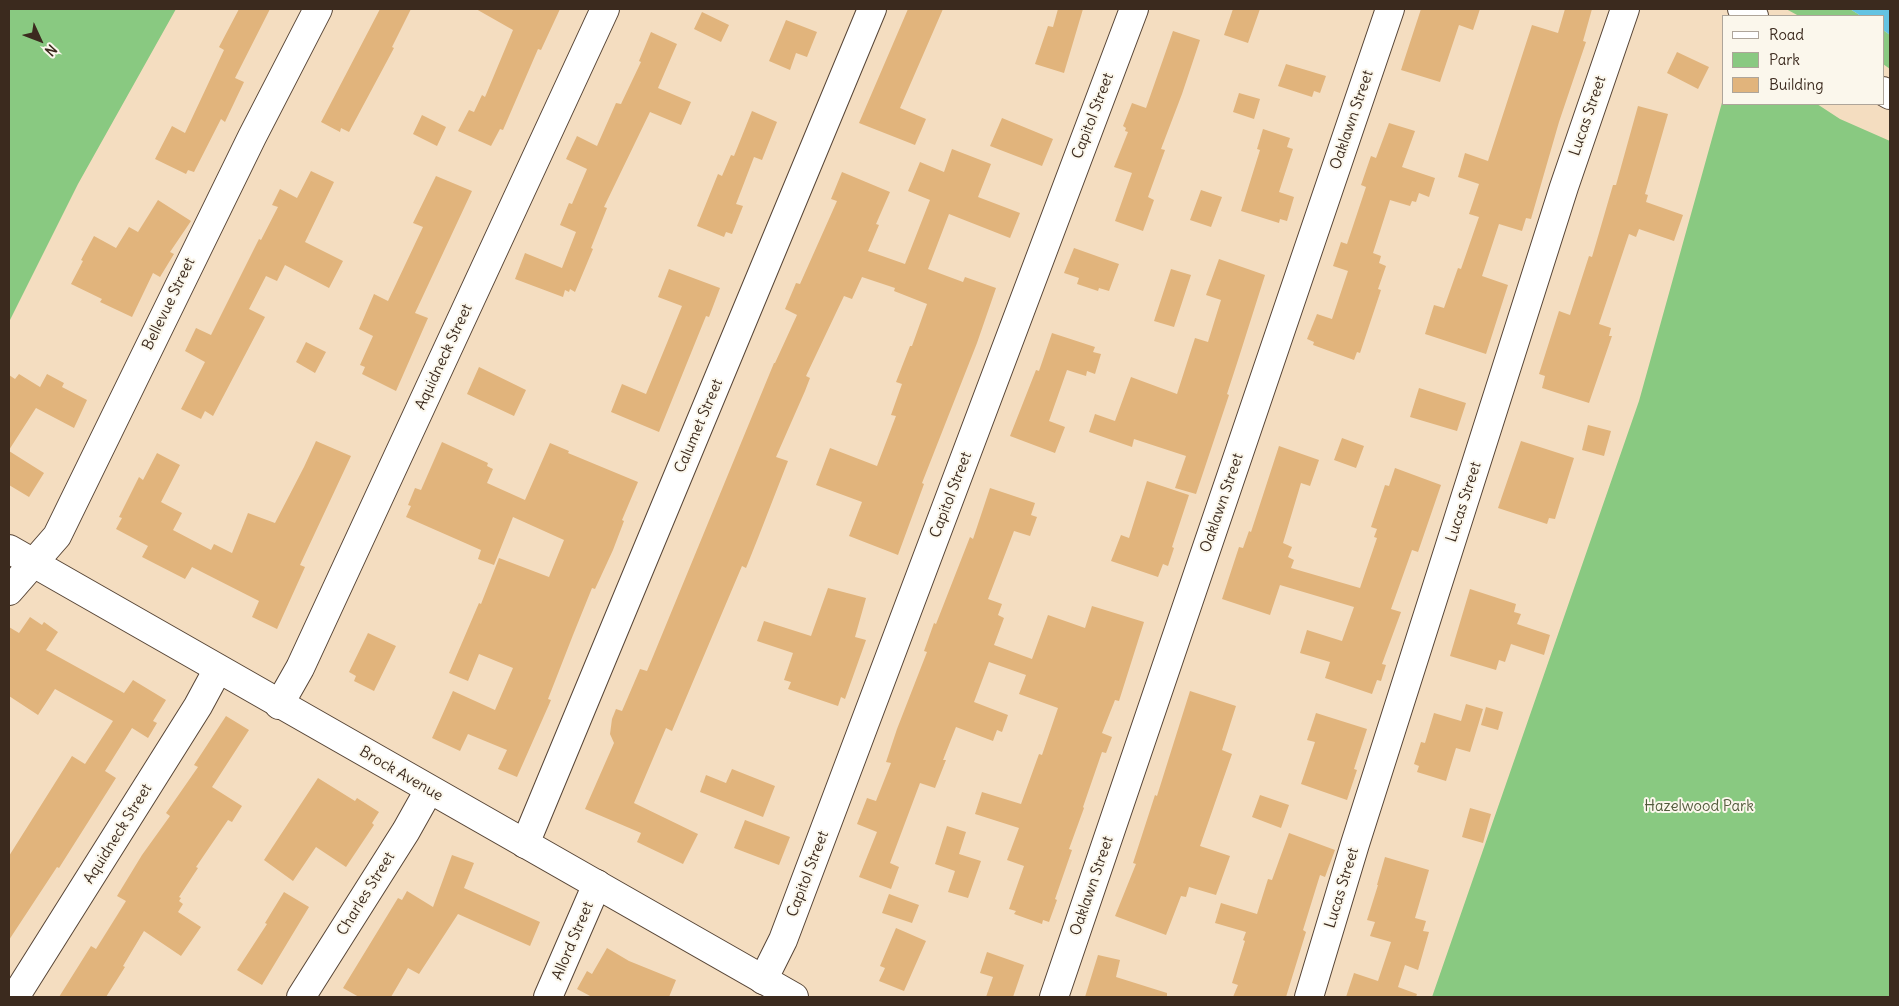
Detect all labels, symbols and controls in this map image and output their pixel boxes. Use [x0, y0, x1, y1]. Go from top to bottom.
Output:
north arrow [15, 15, 65, 65]
legend [1722, 15, 1884, 105]
text: Road [1769, 25, 1804, 44]
text: N [41, 41, 61, 60]
text: Park [1769, 50, 1800, 69]
street label: Oaklawn Street [1327, 68, 1377, 172]
street label: Capitol Street [1068, 70, 1118, 162]
street label: Lucas Street [1566, 74, 1610, 158]
text: Building [1769, 75, 1824, 94]
street label: Bellevue Street [139, 255, 199, 353]
street label: Aquidneck Street [412, 301, 476, 413]
street label: Calumet Street [671, 376, 727, 476]
street label: Capitol Street [926, 449, 976, 541]
street label: Oaklawn Street [1197, 451, 1247, 555]
street label: Lucas Street [1443, 460, 1485, 544]
street label: Brock Avenue [356, 743, 446, 805]
street label: Aquidneck Street [80, 781, 156, 887]
park label: Hazelwood Park [1644, 798, 1754, 816]
street label: Capitol Street [783, 828, 833, 920]
street label: Oaklawn Street [1067, 834, 1117, 938]
street label: Lucas Street [1321, 846, 1363, 930]
street label: Charles Street [333, 849, 399, 939]
street label: Allord Street [548, 899, 598, 983]

